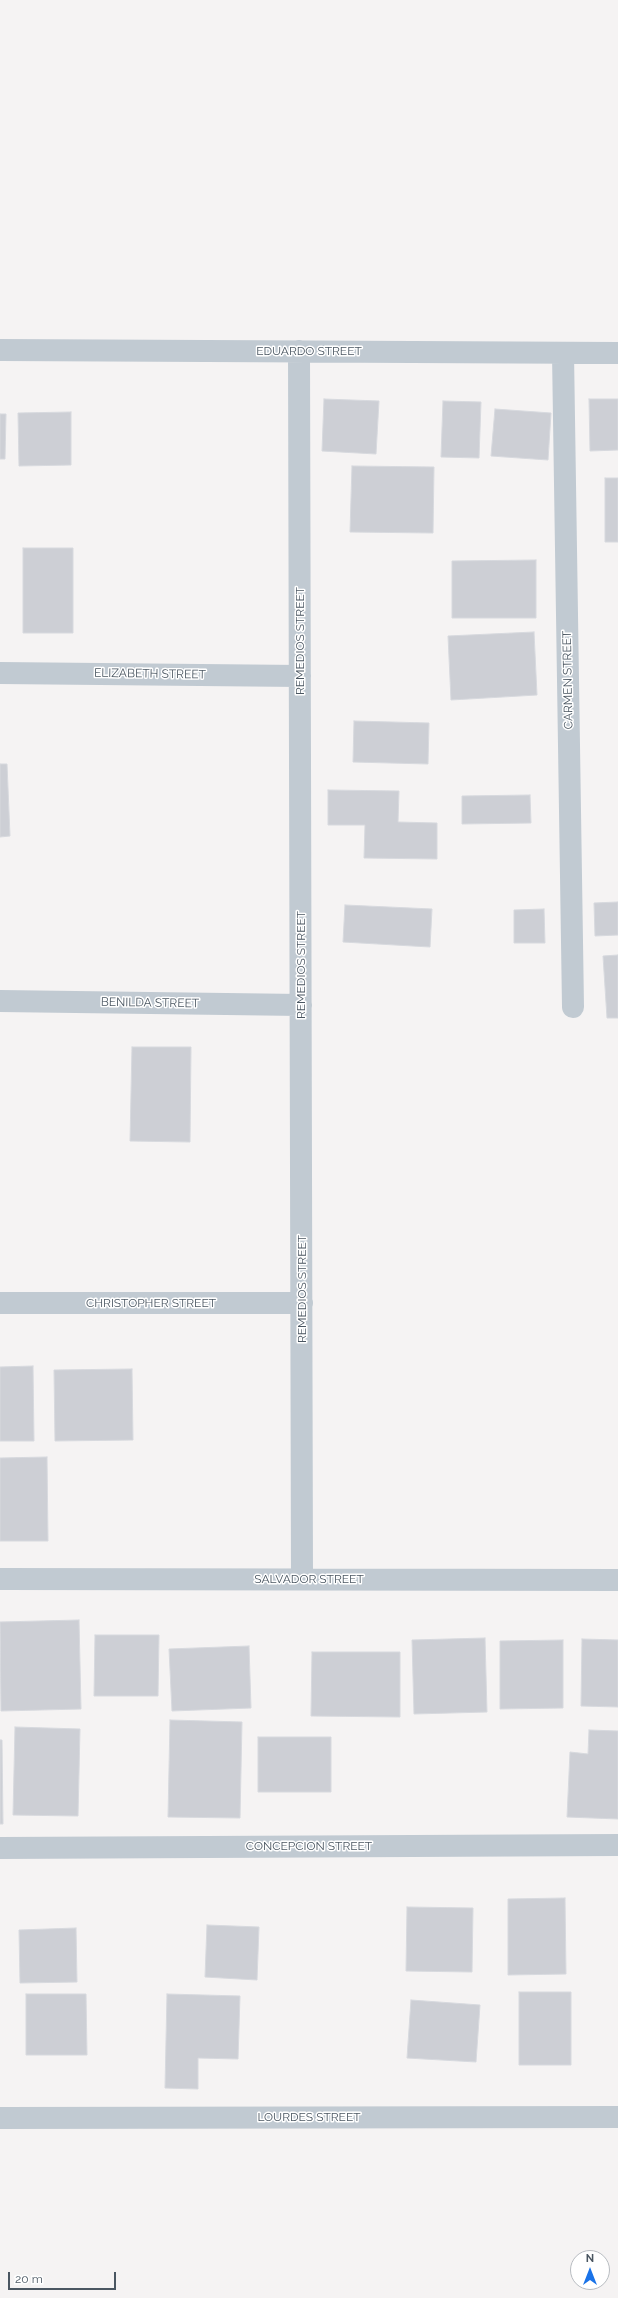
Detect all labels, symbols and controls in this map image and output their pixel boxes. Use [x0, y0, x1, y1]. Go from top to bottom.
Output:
street label: EDUARDO STREET [256, 344, 362, 358]
street label: REMEDIOS STREET [293, 587, 307, 695]
street label: CARMEN STREET [560, 631, 576, 729]
street label: ELIZABETH STREET [94, 666, 206, 682]
street label: REMEDIOS STREET [294, 911, 308, 1019]
street label: BENILDA STREET [101, 995, 199, 1011]
street label: REMEDIOS STREET [295, 1235, 309, 1343]
street label: CHRISTOPHER STREET [86, 1296, 216, 1310]
street label: SALVADOR STREET [254, 1572, 364, 1586]
street label: CONCEPCION STREET [246, 1839, 372, 1853]
street label: LOURDES STREET [257, 2110, 361, 2124]
north arrow [570, 2250, 610, 2290]
text: N [586, 2252, 594, 2265]
scale bar [10, 2264, 118, 2290]
text: 20 m [15, 2272, 43, 2286]

